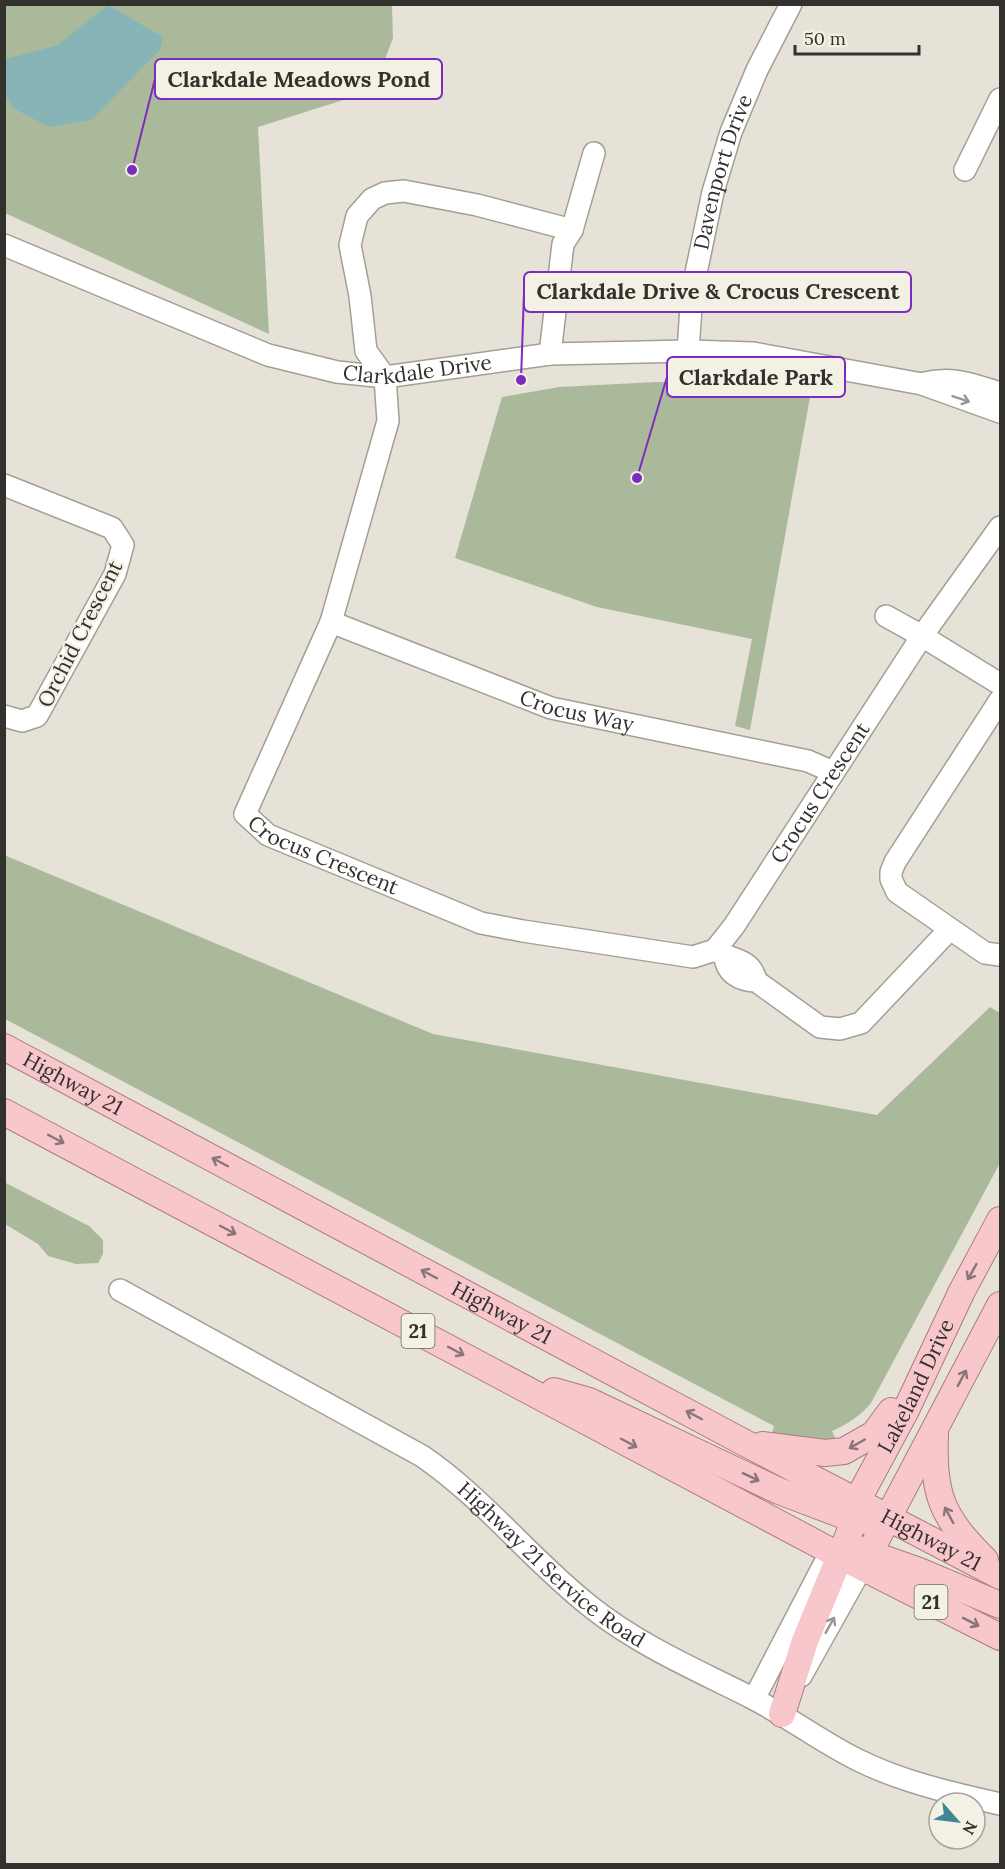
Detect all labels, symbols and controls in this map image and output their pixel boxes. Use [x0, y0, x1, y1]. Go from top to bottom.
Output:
scale bar [795, 18, 920, 56]
text: 50 m [804, 27, 846, 50]
callout: Clarkdale Meadows Pond [155, 59, 442, 99]
text: Clarkdale Meadows Pond [168, 65, 430, 93]
street label: Davenport Drive [687, 90, 758, 252]
callout: Clarkdale Drive & Crocus Crescent [524, 272, 911, 312]
text: Clarkdale Drive & Crocus Crescent [536, 277, 900, 305]
street label: Clarkdale Drive [342, 348, 493, 390]
callout: Clarkdale Park [667, 357, 845, 397]
text: Clarkdale Park [679, 363, 833, 391]
one-way arrow [951, 394, 970, 405]
street label: Orchid Crescent [31, 555, 129, 712]
street label: Crocus Way [516, 683, 636, 738]
street label: Crocus Crescent [764, 716, 876, 868]
street label: Crocus Crescent [242, 809, 403, 901]
street label: Highway 21 [18, 1046, 128, 1121]
one-way arrow [47, 1133, 64, 1145]
one-way arrow [212, 1156, 230, 1167]
one-way arrow [219, 1225, 237, 1237]
one-way arrow [966, 1263, 978, 1280]
one-way arrow [421, 1268, 439, 1279]
street label: Highway 21 [447, 1275, 556, 1350]
road number: 21 [402, 1314, 434, 1348]
street label: Lakeland Drive [871, 1315, 960, 1458]
one-way arrow [447, 1346, 465, 1357]
one-way arrow [957, 1370, 968, 1388]
one-way arrow [686, 1409, 703, 1421]
one-way arrow [619, 1438, 637, 1449]
one-way arrow [849, 1439, 866, 1451]
one-way arrow [741, 1472, 759, 1484]
street label: Highway 21 Service Road [452, 1475, 650, 1653]
street label: Highway 21 [876, 1502, 986, 1577]
one-way arrow [943, 1507, 954, 1525]
road number: 21 [914, 1585, 948, 1619]
one-way arrow [824, 1617, 836, 1634]
one-way arrow [961, 1617, 979, 1628]
north arrow [927, 1791, 987, 1851]
text: N [959, 1818, 982, 1838]

